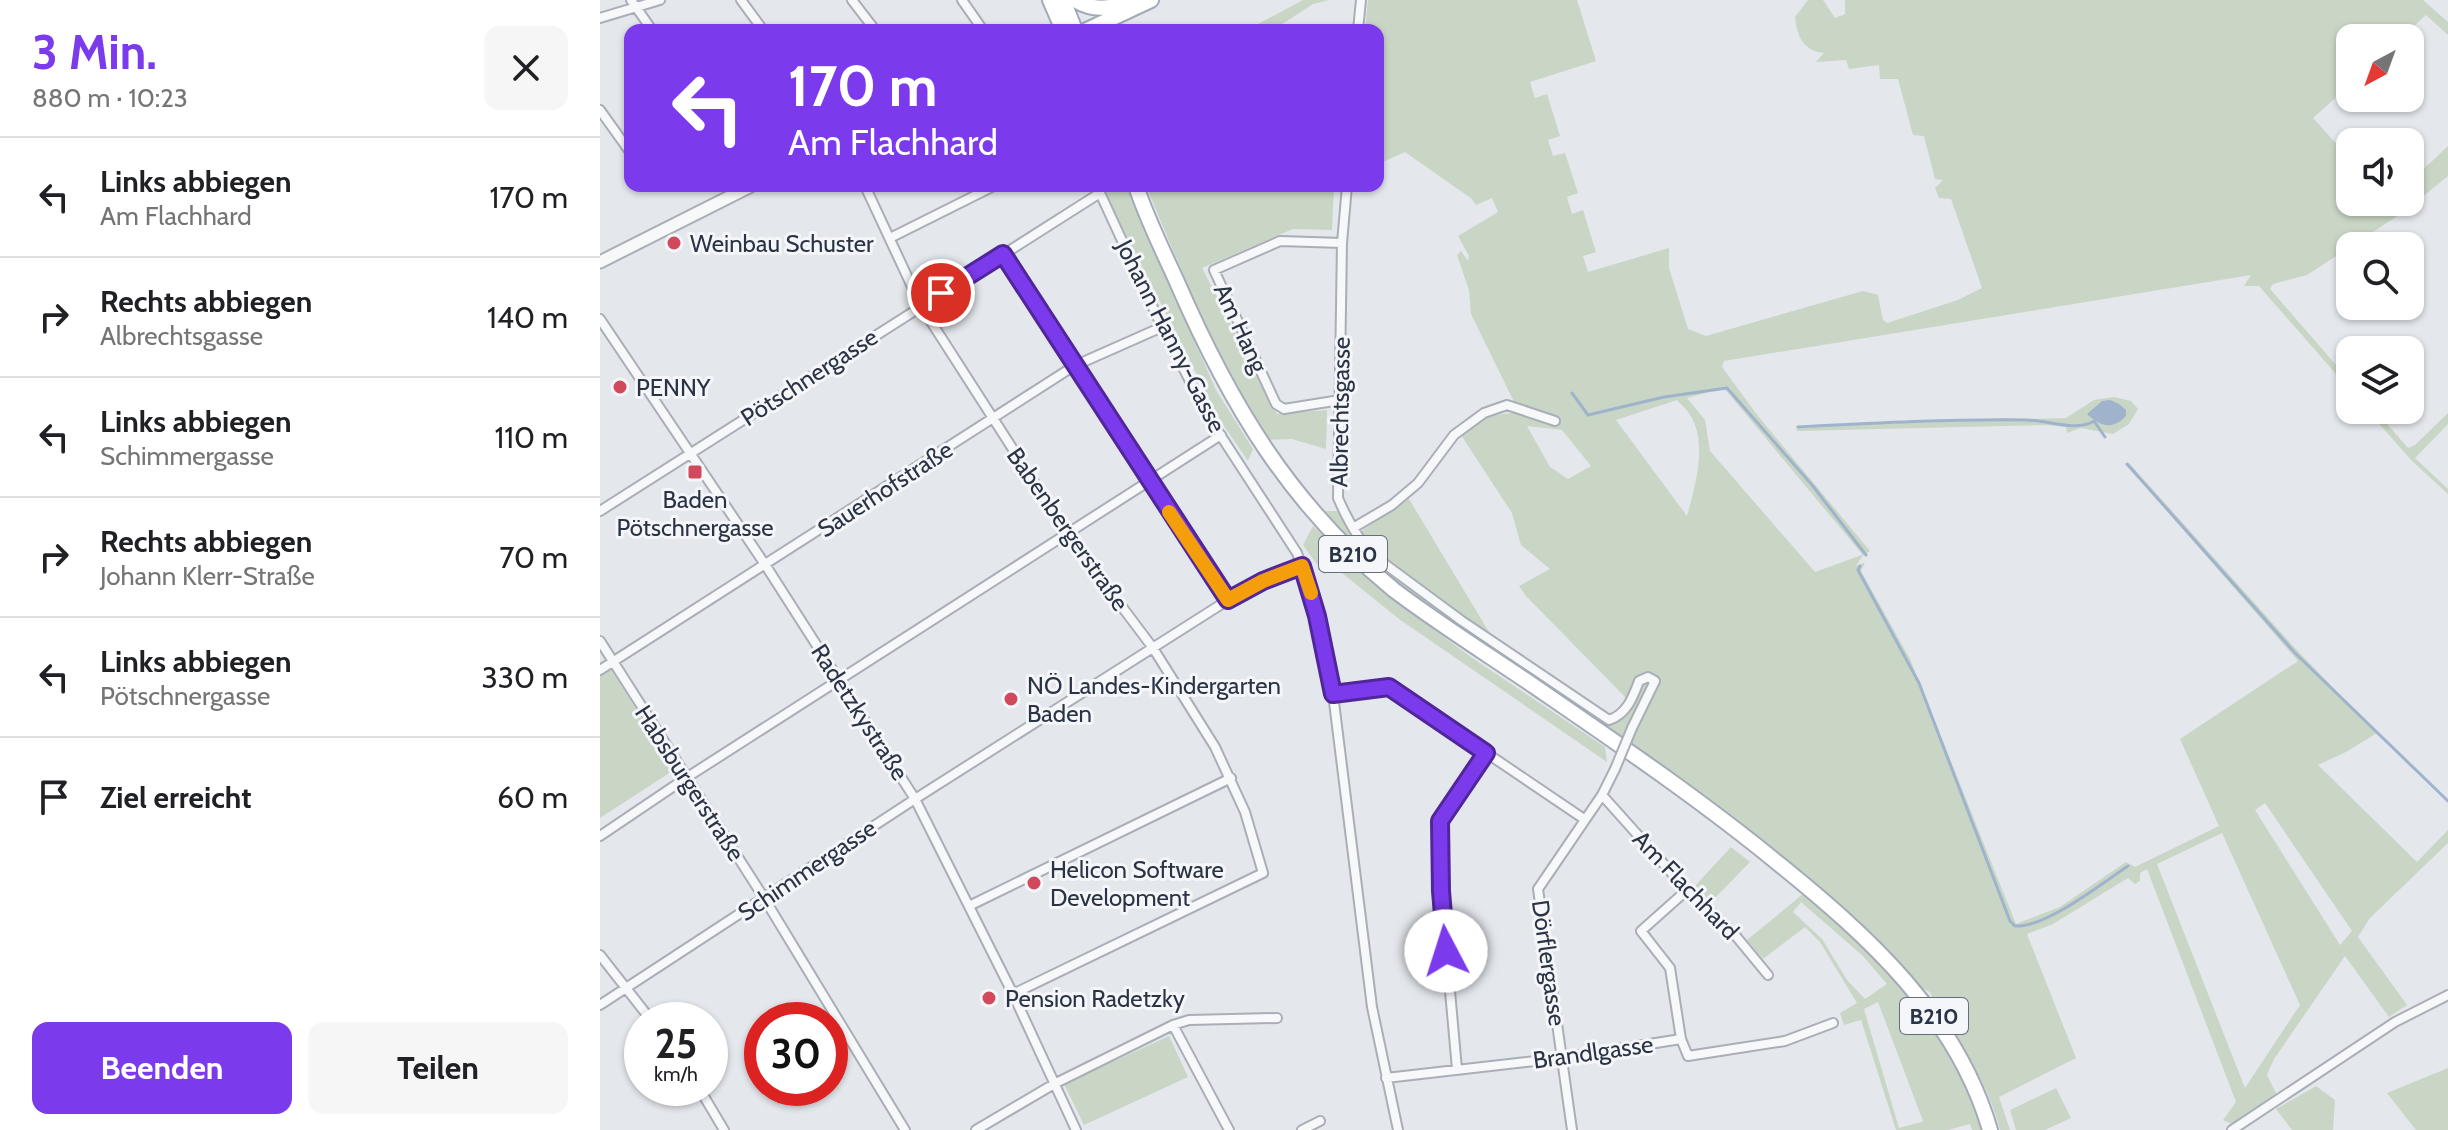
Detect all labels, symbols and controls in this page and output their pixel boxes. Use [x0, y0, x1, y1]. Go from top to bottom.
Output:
text: 3 Min. [32, 23, 157, 81]
north arrow [2336, 24, 2424, 112]
map controls [2336, 24, 2424, 424]
button: close [484, 26, 568, 110]
text: 170 m [788, 52, 938, 120]
icon: left [656, 56, 760, 160]
text: 880 m · 10:23 [32, 82, 188, 114]
text: Am Flachhard [788, 120, 998, 164]
button: sound [2336, 128, 2424, 216]
text: Links abbiegen [100, 163, 292, 200]
icon: left [32, 175, 76, 219]
text: 170 m [489, 179, 568, 216]
text: Am Flachhard [100, 200, 252, 232]
place label: Weinbau Schuster [690, 229, 874, 258]
button: search [2336, 232, 2424, 320]
marker: Weinbau Schuster [665, 234, 683, 252]
street label: Johann Hanny-Gasse [1109, 234, 1232, 437]
pin [907, 259, 975, 327]
icon: arrive [919, 271, 963, 315]
street label: Am Hang [1208, 279, 1275, 378]
text: Rechts abbiegen [100, 283, 312, 320]
icon: right [32, 295, 76, 339]
text: 140 m [487, 299, 568, 336]
text: Albrechtsgasse [100, 320, 263, 352]
street label: Pötschnergasse [735, 322, 883, 432]
street label: Albrechtsgasse [1324, 336, 1356, 488]
button: layers [2336, 336, 2424, 424]
place label: PENNY [636, 373, 711, 402]
marker: PENNY [611, 378, 629, 396]
text: Links abbiegen [100, 403, 292, 440]
icon: left [32, 415, 76, 459]
text: 110 m [494, 419, 568, 456]
street label: Sauerhofstraße [812, 435, 958, 543]
text: Schimmergasse [100, 440, 274, 472]
street label: Babenbergerstraße [1001, 442, 1135, 616]
marker: Baden Pötschnergasse [686, 463, 704, 481]
place label: Baden Pötschnergasse [616, 485, 774, 542]
text: Rechts abbiegen [100, 523, 312, 560]
icon: right [32, 535, 76, 579]
road number: B210 [1319, 536, 1387, 572]
text: 70 m [499, 539, 568, 576]
text: Johann Klerr-Straße [100, 560, 315, 592]
street label: Radetzkystraße [805, 638, 915, 786]
text: Links abbiegen [100, 643, 292, 680]
icon: left [32, 655, 76, 699]
text: 330 m [482, 659, 568, 696]
place label: NÖ Landes-Kindergarten Baden [1027, 671, 1281, 728]
text: Pötschnergasse [100, 680, 270, 712]
marker: NÖ Landes-Kindergarten Baden [1002, 690, 1020, 708]
street label: Habsburgerstraße [629, 700, 751, 866]
icon: arrive [32, 775, 76, 819]
text: Ziel erreicht [100, 779, 251, 816]
text: 60 m [497, 779, 568, 816]
street label: Schimmergasse [732, 813, 882, 927]
street label: Am Flachhard [1627, 825, 1745, 945]
place label: Helicon Software Development [1050, 855, 1224, 912]
marker: Helicon Software Development [1025, 874, 1043, 892]
street label: Dörflergasse [1526, 898, 1572, 1028]
position arrow [1404, 909, 1488, 993]
place label: Pension Radetzky [1005, 984, 1185, 1013]
marker: Pension Radetzky [980, 989, 998, 1007]
road number: B210 [1900, 998, 1968, 1034]
speed limit sign: 30 [744, 1002, 848, 1106]
text: 25 [655, 1019, 697, 1068]
button: Beenden [32, 1022, 292, 1114]
button: Teilen [308, 1022, 568, 1114]
street label: Brandlgasse [1531, 1029, 1655, 1075]
text: km/h [654, 1062, 698, 1086]

